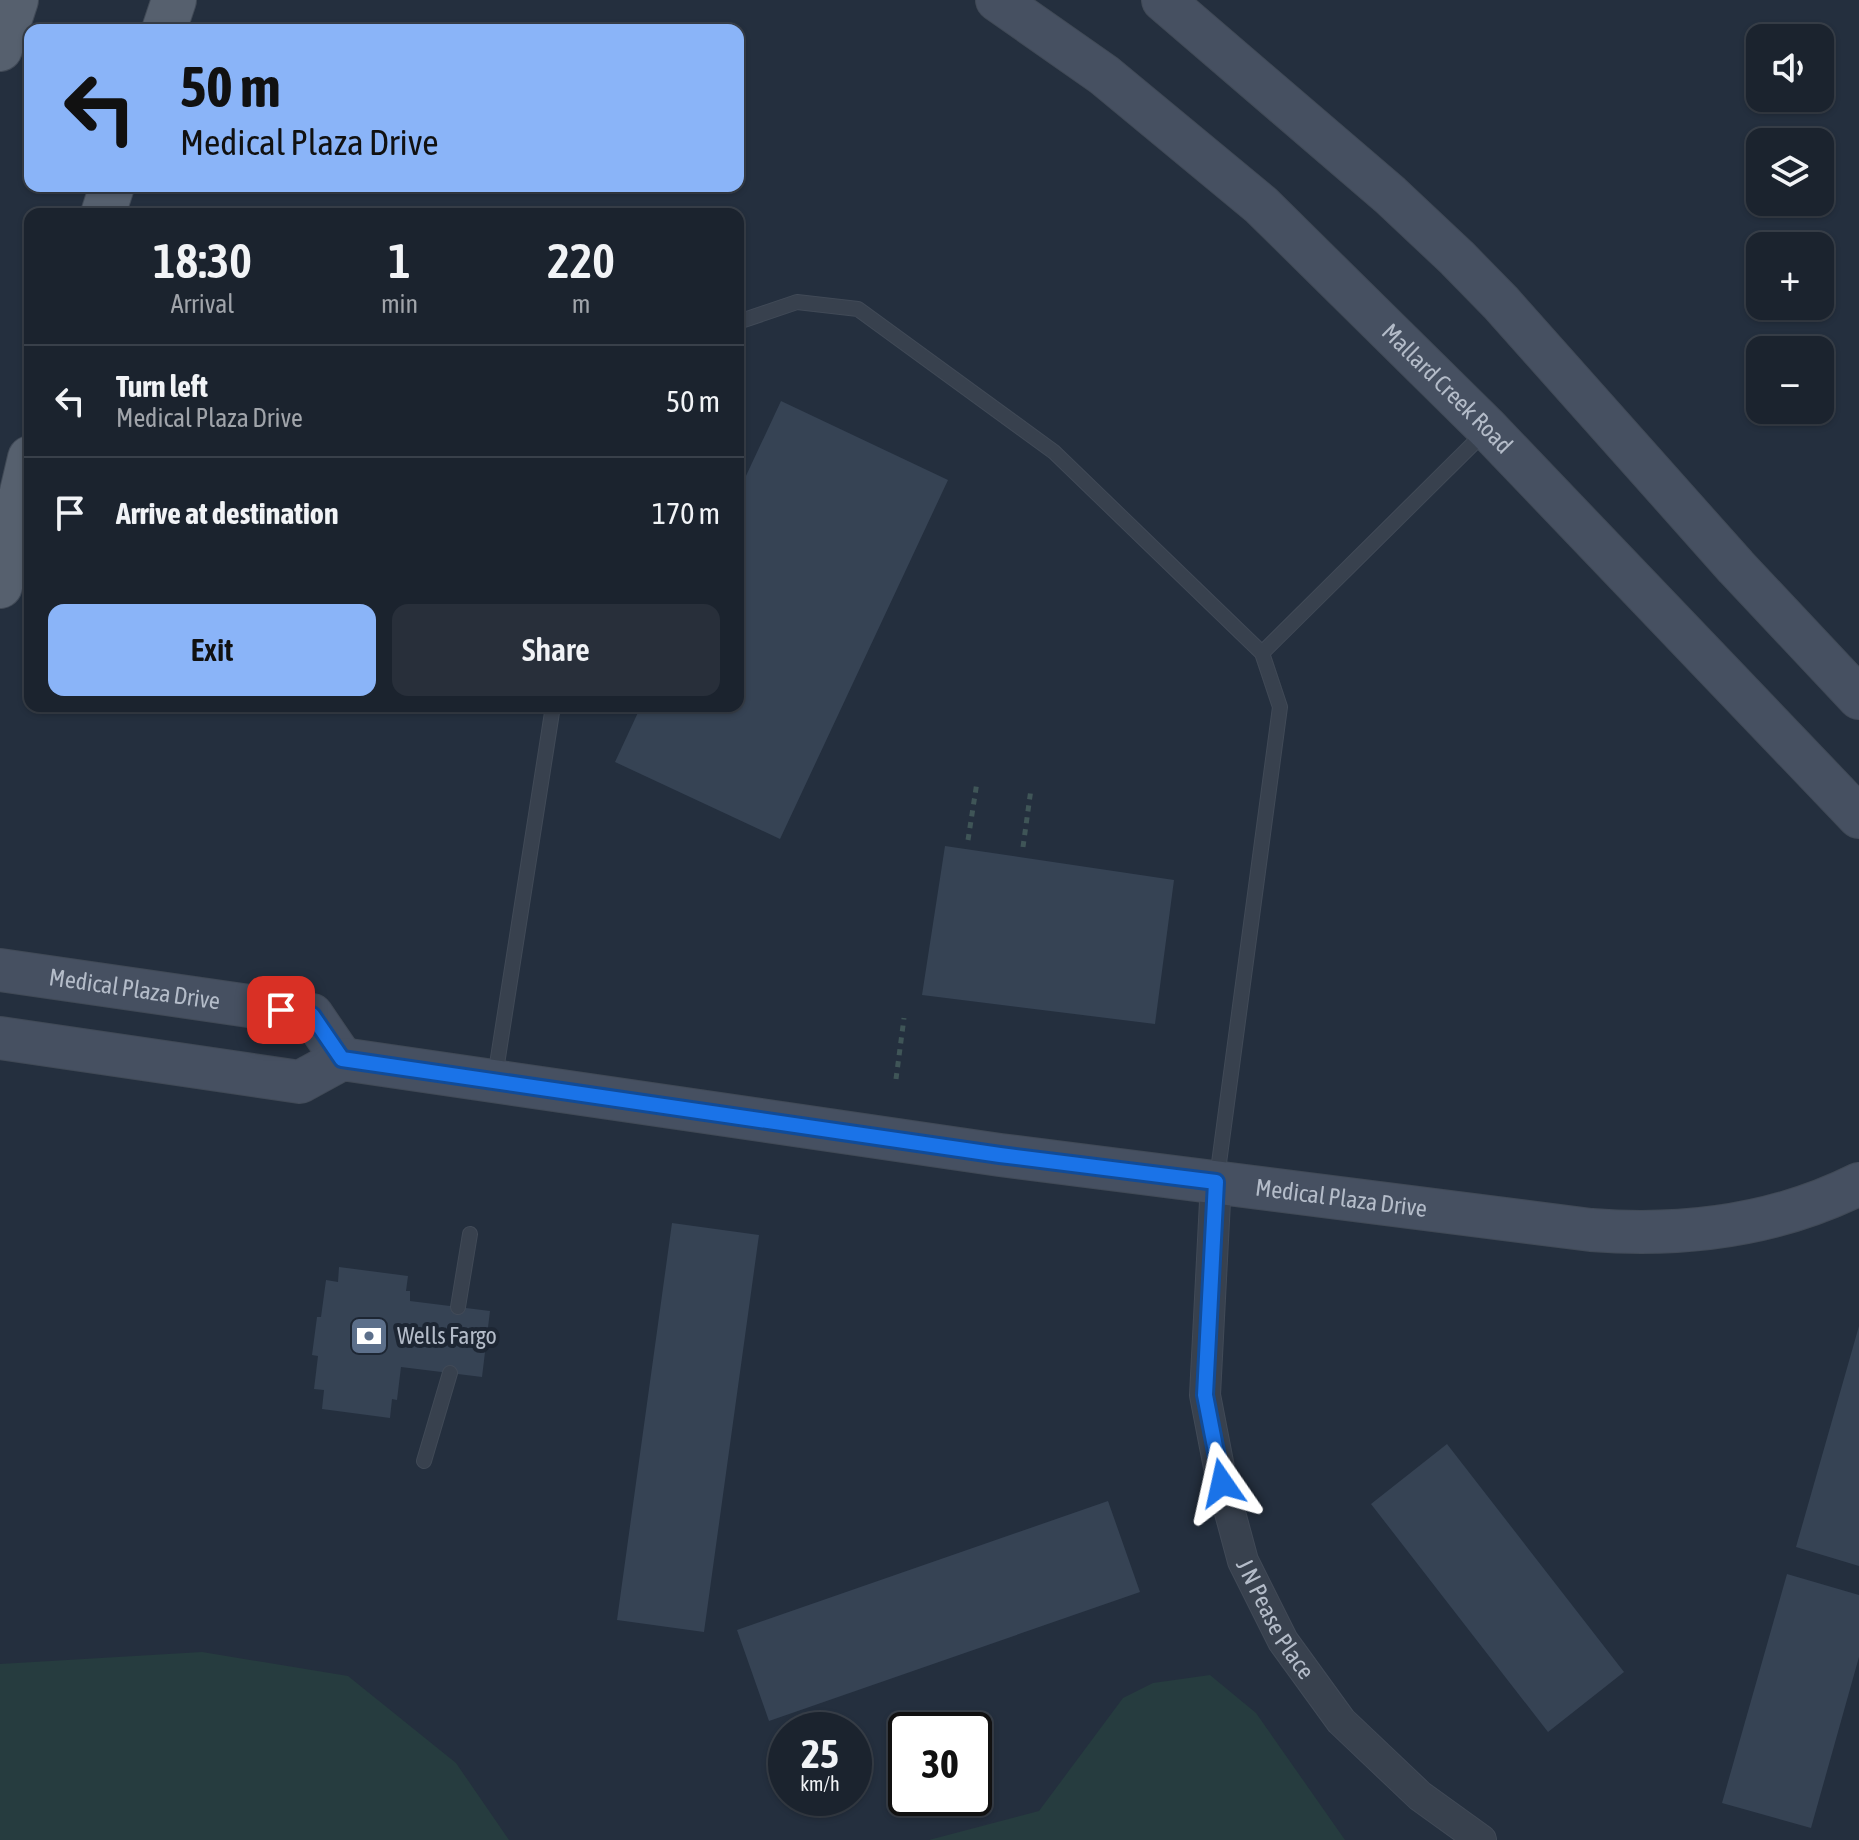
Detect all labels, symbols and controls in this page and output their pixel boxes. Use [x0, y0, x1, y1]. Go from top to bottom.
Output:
map controls [1746, 24, 1834, 424]
button: sound [1746, 24, 1834, 112]
text: 50 m [180, 55, 281, 119]
icon: left [48, 56, 152, 160]
text: Medical Plaza Drive [180, 121, 439, 163]
button: layers [1746, 128, 1834, 216]
button: + [1746, 232, 1834, 320]
text: 18:30 [153, 233, 252, 288]
text: 1 [388, 233, 411, 288]
text: 220 [547, 233, 615, 288]
text: Arrival [171, 289, 234, 319]
text: min [381, 289, 418, 319]
text: m [572, 289, 590, 319]
street label: Mallard Creek Road [1377, 318, 1518, 459]
button: − [1746, 336, 1834, 424]
text: Turn left [116, 369, 208, 403]
icon: left [48, 379, 92, 423]
text: 50 m [666, 384, 720, 418]
text: Medical Plaza Drive [116, 403, 303, 433]
icon: arrive [48, 491, 92, 535]
text: Arrive at destination [116, 496, 338, 530]
text: 170 m [652, 496, 720, 530]
button: Exit [48, 604, 376, 696]
button: Share [392, 604, 720, 696]
street label: Medical Plaza Drive [47, 963, 222, 1015]
pin [247, 976, 315, 1044]
icon: arrive [259, 988, 303, 1032]
street label: Medical Plaza Drive [1254, 1174, 1429, 1222]
bank icon: Wells Fargo [348, 1315, 390, 1357]
place label: Wells Fargo [397, 1322, 497, 1349]
position arrow [1180, 1441, 1264, 1525]
street label: J N Pease Place [1231, 1554, 1320, 1684]
speed limit sign: 30 [888, 1712, 992, 1816]
text: 25 [801, 1731, 839, 1776]
text: km/h [800, 1772, 840, 1795]

